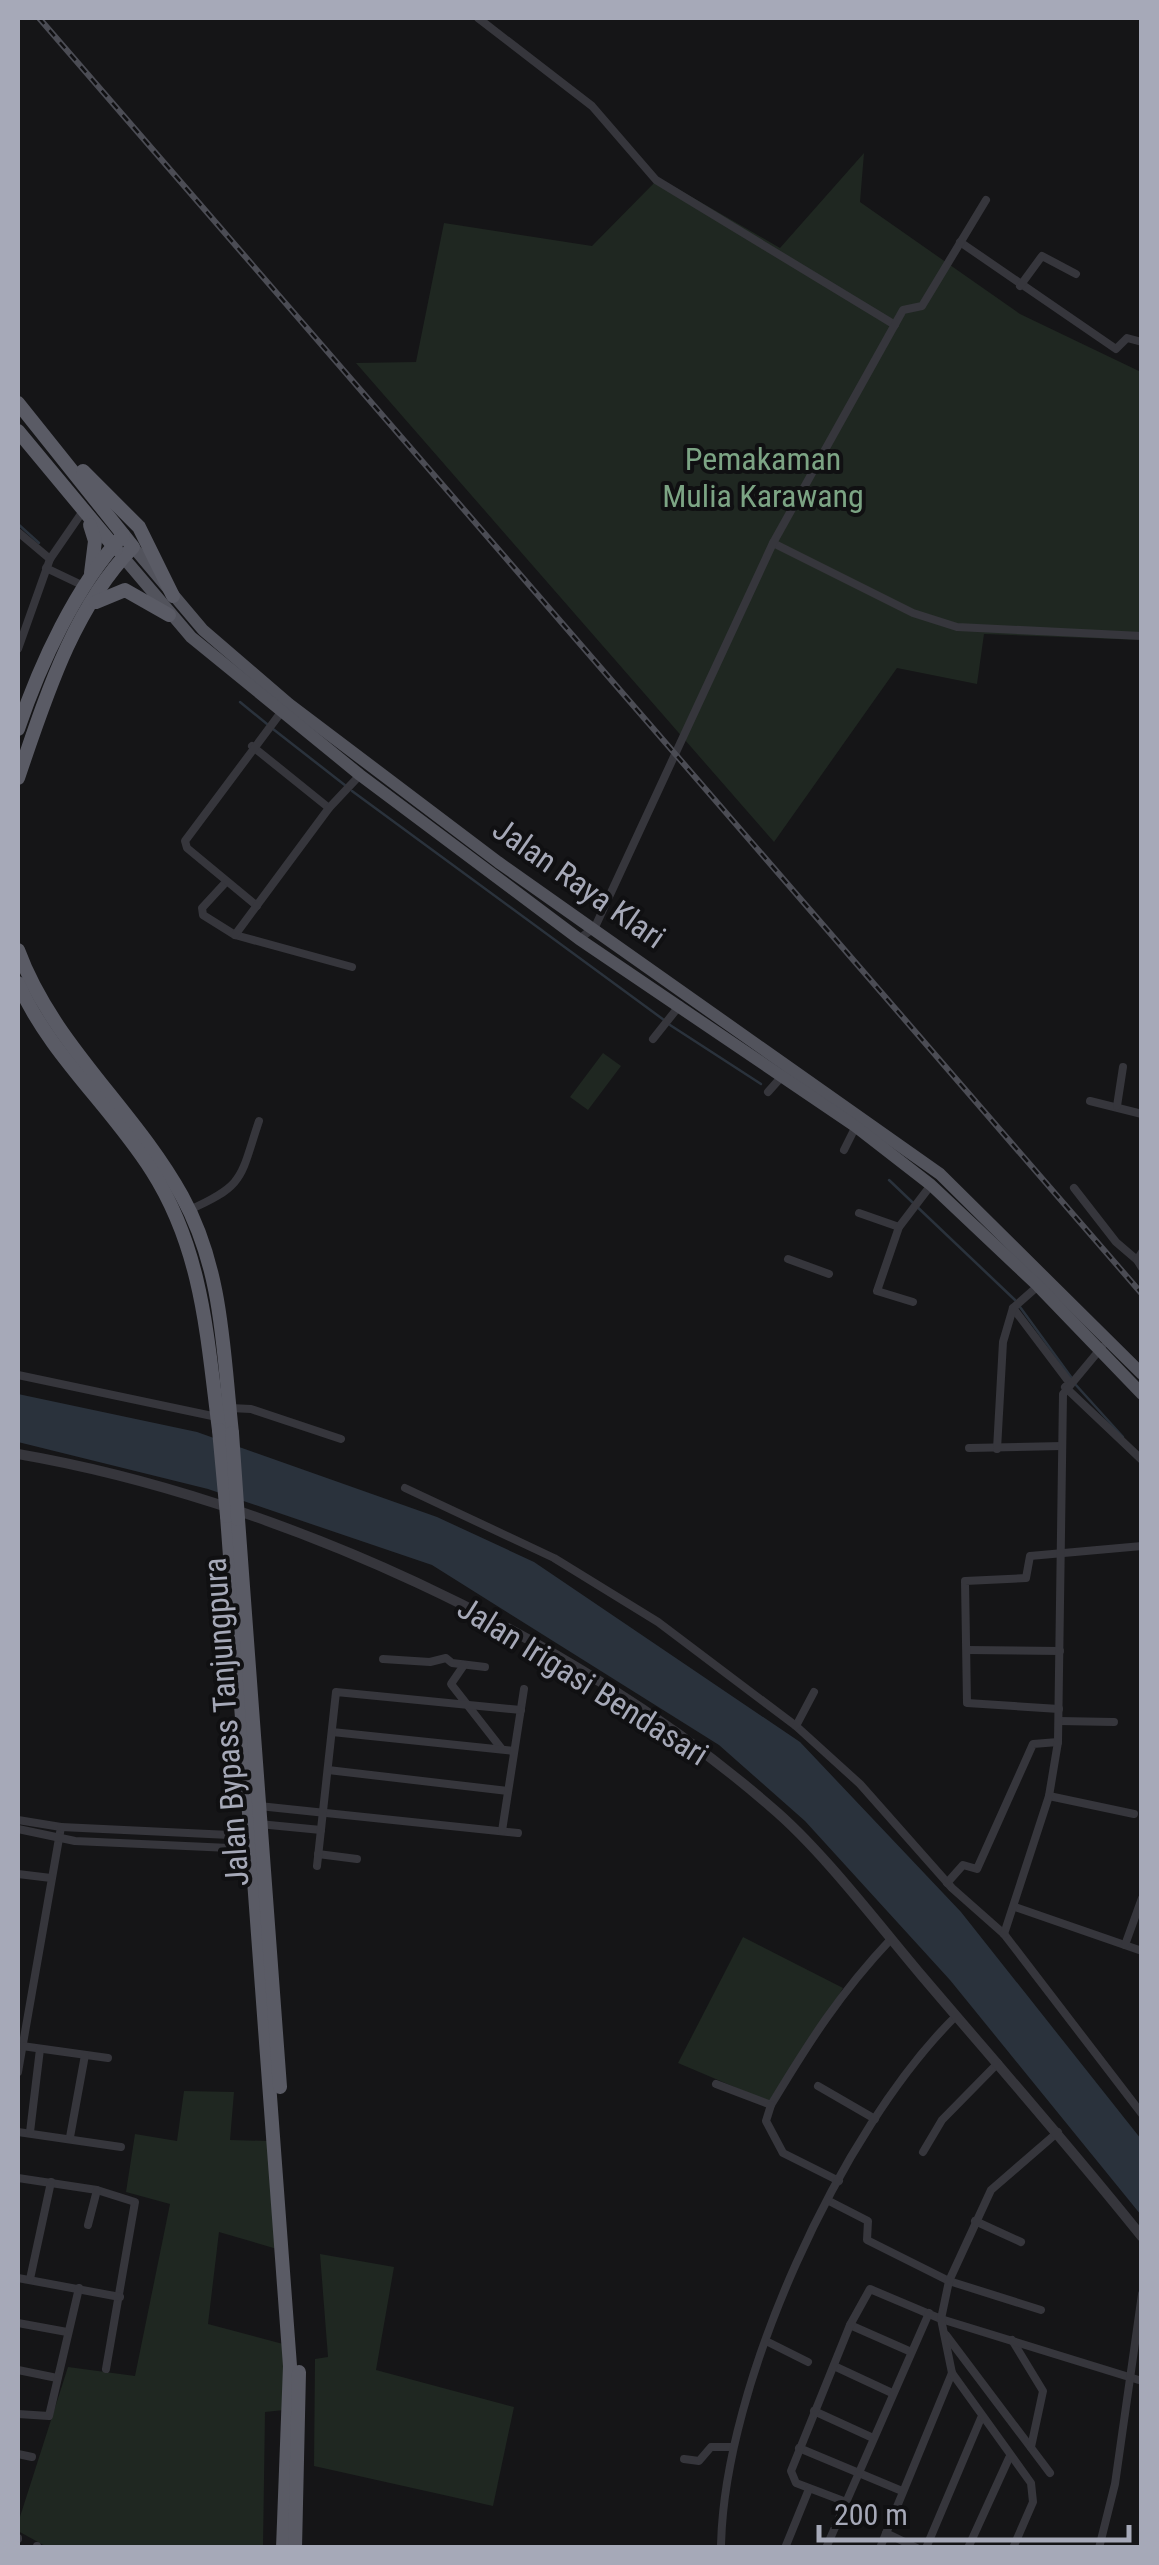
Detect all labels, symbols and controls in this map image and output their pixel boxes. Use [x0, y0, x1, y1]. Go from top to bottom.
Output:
park label: Pemakaman Mulia Karawang [662, 440, 864, 515]
street label: Jalan Raya Klari [486, 810, 672, 956]
street label: Jalan Bypass Tanjungpura [196, 1556, 256, 1888]
street label: Jalan Irigasi Bendasari [451, 1589, 715, 1773]
scale bar [819, 2480, 1129, 2542]
text: 200 m [834, 2497, 908, 2532]

